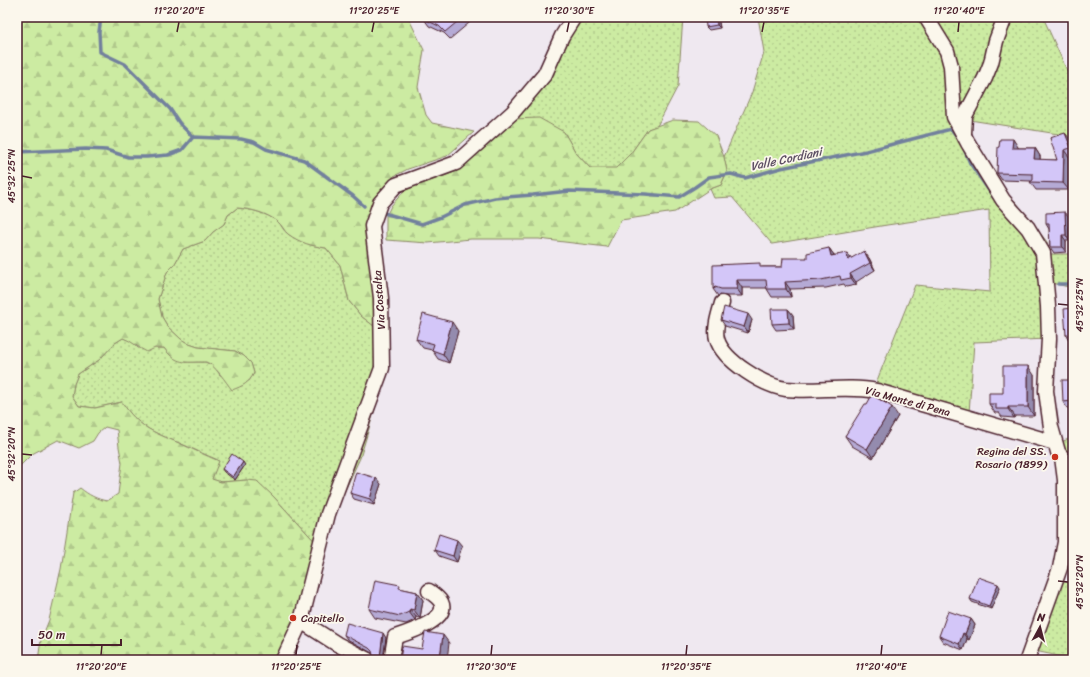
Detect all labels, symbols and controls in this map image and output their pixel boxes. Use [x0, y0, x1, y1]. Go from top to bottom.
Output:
text: 11°20'20"E [154, 2, 206, 20]
text: 11°20'25"E [349, 2, 401, 20]
text: 11°20'30"E [544, 2, 596, 20]
text: 11°20'35"E [739, 2, 790, 20]
text: 11°20'40"E [934, 2, 986, 20]
water label: Valle Cordiani [748, 140, 826, 177]
text: 45°32'25"N [3, 149, 21, 203]
street label: Via Costalta [368, 269, 391, 330]
text: 45°32'25"N [1071, 278, 1089, 332]
street label: Via Monte di Pena [863, 381, 953, 422]
text: 45°32'20"N [3, 427, 21, 481]
place label: Regina del SS. Rosario (1899) [976, 442, 1048, 474]
marker: Regina del SS. Rosario (1899) [1050, 452, 1060, 462]
text: 45°32'20"N [1071, 555, 1089, 609]
north arrow [1020, 607, 1060, 647]
text: N [1035, 608, 1046, 628]
place label: Capitello [301, 609, 345, 628]
marker: Capitello [288, 613, 298, 623]
scale bar [32, 621, 121, 647]
text: 50 m [38, 624, 65, 646]
text: 11°20'20"E [76, 658, 128, 676]
text: 11°20'25"E [271, 658, 323, 676]
text: 11°20'30"E [466, 658, 518, 676]
text: 11°20'35"E [661, 658, 712, 676]
text: 11°20'40"E [856, 658, 908, 676]

